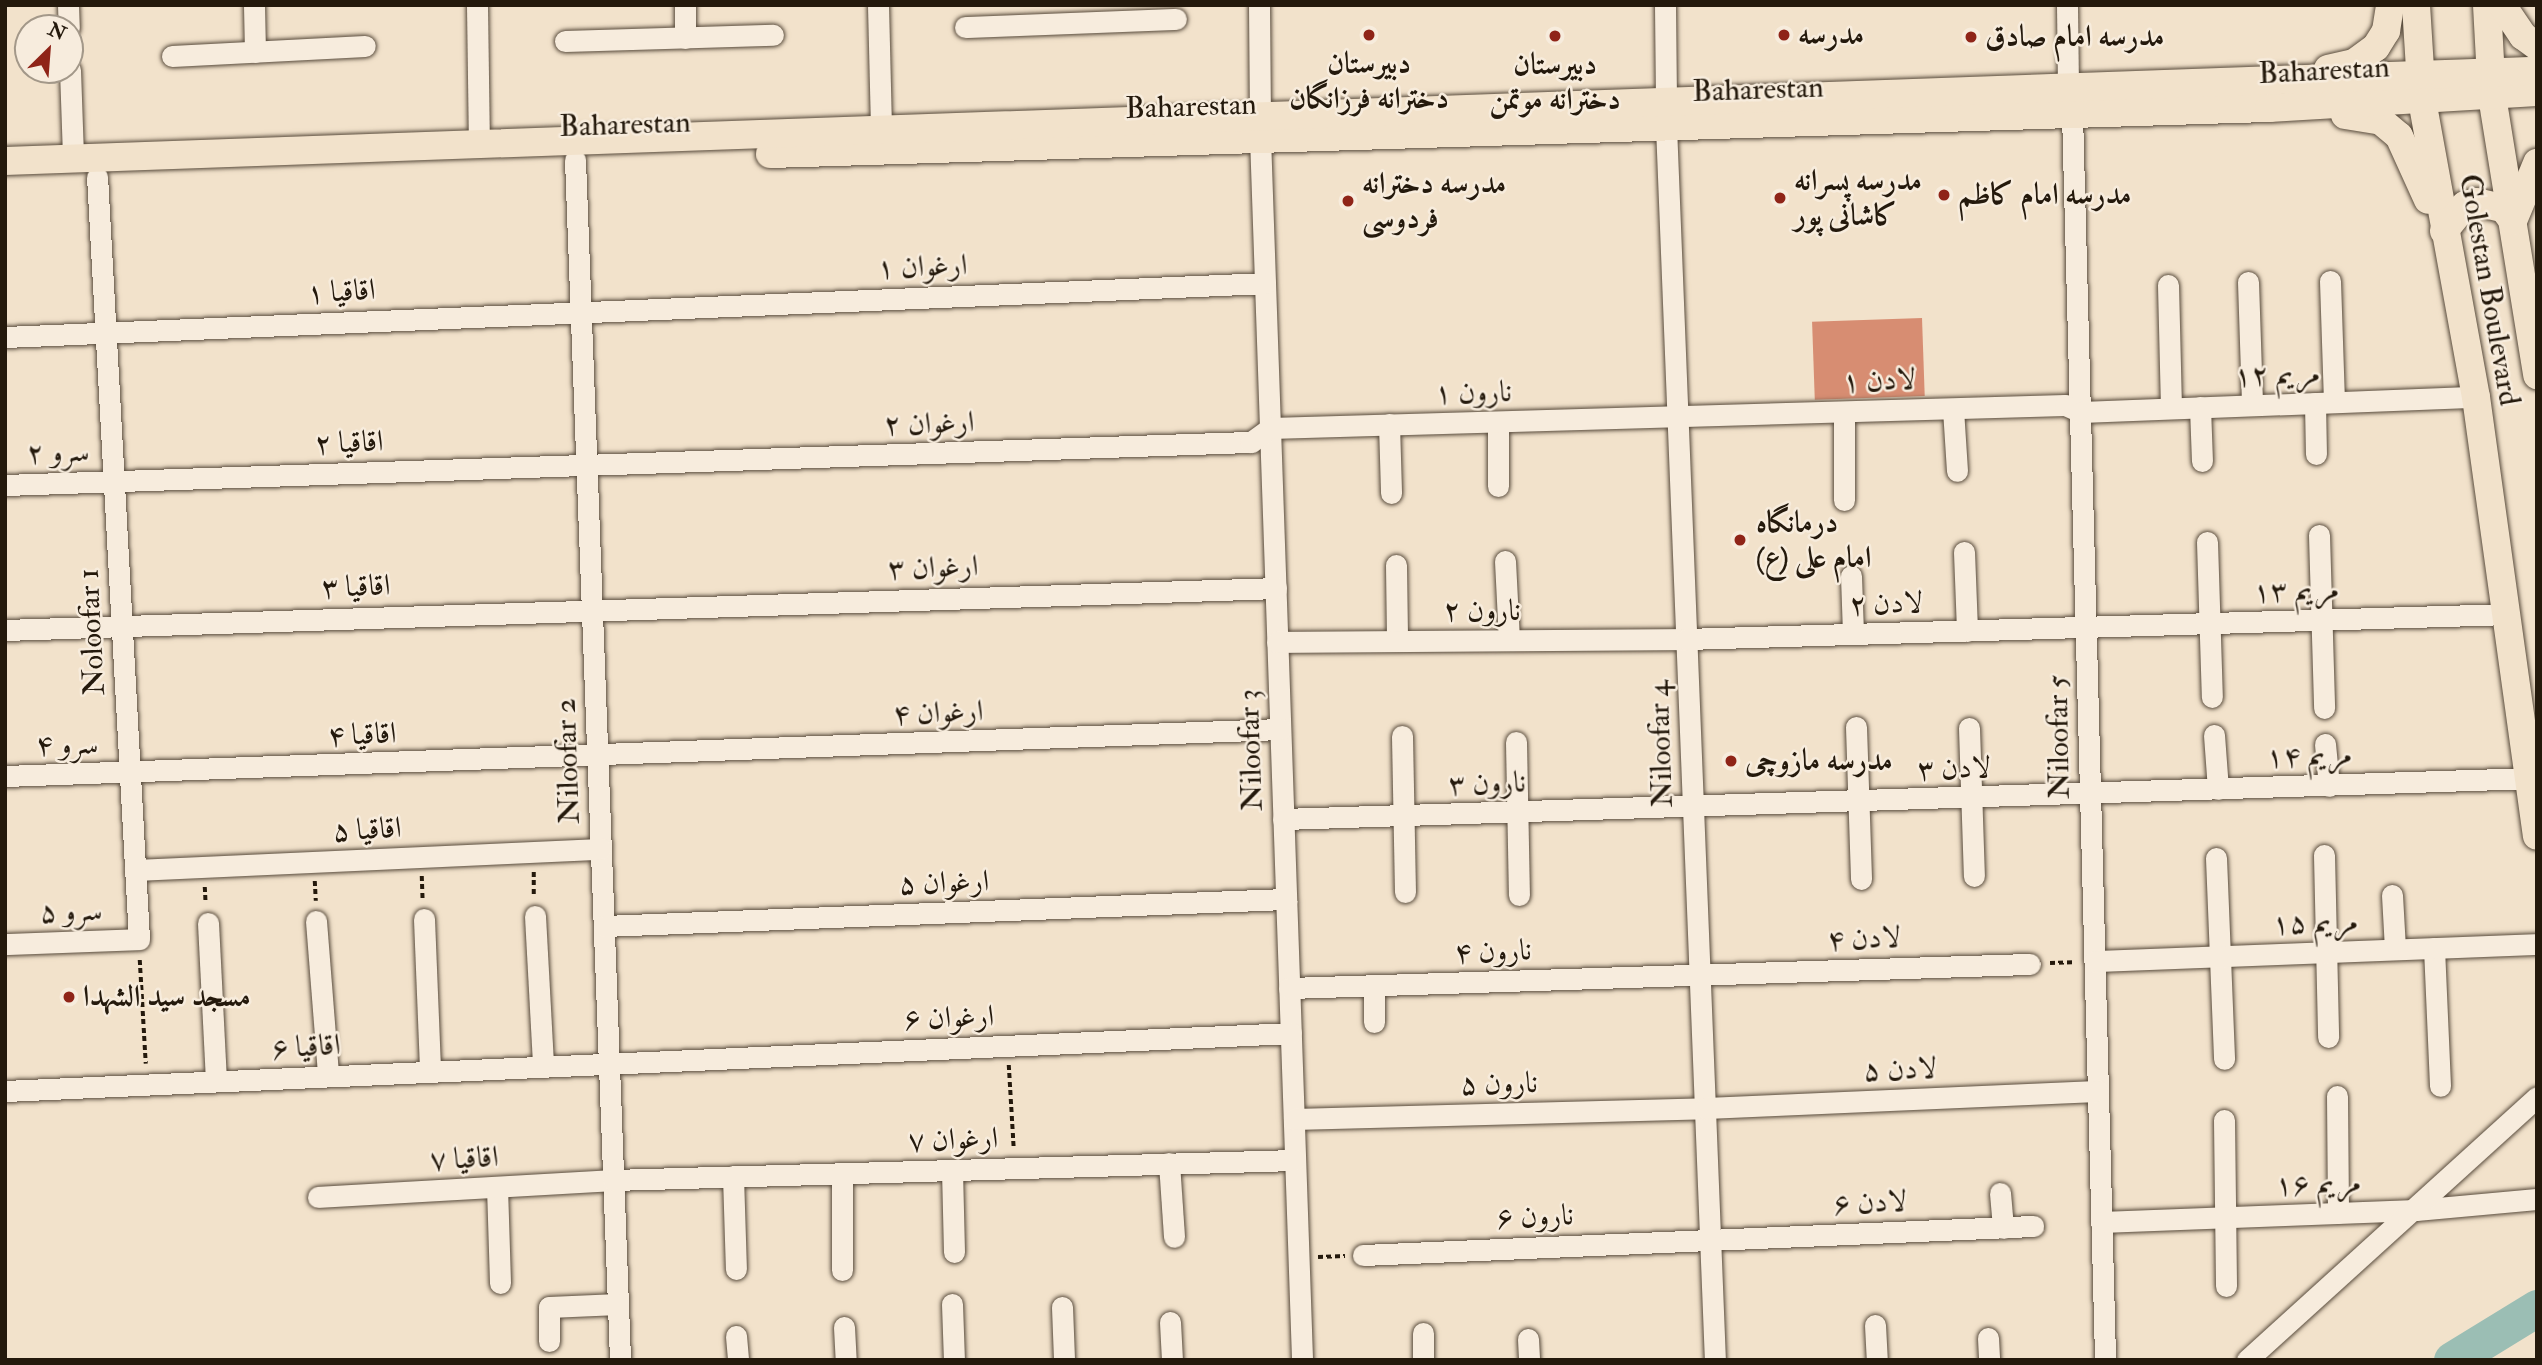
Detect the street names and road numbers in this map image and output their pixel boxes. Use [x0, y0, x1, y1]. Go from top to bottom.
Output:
street label: Baharestan [2257, 50, 2391, 92]
street label: Baharestan [1692, 70, 1824, 110]
street label: Baharestan [1125, 87, 1257, 127]
street label: Baharestan [559, 105, 691, 145]
street label: Golestan Boulevard [2451, 171, 2527, 409]
street label: ارغوان ۱ [876, 247, 968, 287]
street label: اقاقیا ۱ [306, 272, 376, 312]
street label: مریم ۱۲ [2233, 356, 2321, 394]
street label: لادن ۱ [1842, 362, 1916, 400]
street label: نارون ۱ [1434, 374, 1512, 412]
street label: ارغوان ۲ [883, 404, 975, 444]
street label: اقاقیا ۲ [314, 424, 384, 462]
street label: سرو ۲ [26, 434, 90, 472]
street label: ارغوان ۳ [887, 548, 979, 588]
street label: Noloofar 1 [71, 568, 113, 696]
street label: اقاقیا ۳ [321, 568, 391, 606]
street label: مریم ۱۳ [2252, 572, 2340, 610]
street label: لادن ۲ [1849, 585, 1923, 623]
street label: نارون ۲ [1443, 593, 1521, 629]
street label: Niloofar 5 [2040, 675, 2078, 799]
street label: Niloofar 4 [1641, 680, 1681, 808]
street label: Niloofar 3 [1231, 688, 1271, 812]
street label: ارغوان ۴ [892, 693, 984, 733]
street label: Niloofar 2 [548, 698, 588, 824]
street label: اقاقیا ۴ [327, 716, 397, 754]
street label: سرو ۴ [35, 726, 99, 764]
street label: مریم ۱۴ [2265, 737, 2353, 775]
street label: لادن ۳ [1917, 750, 1991, 788]
street label: نارون ۳ [1448, 765, 1526, 803]
street label: اقاقیا ۵ [332, 810, 402, 850]
street label: ارغوان ۵ [898, 863, 990, 903]
street label: سرو ۵ [39, 893, 103, 931]
street label: مریم ۱۵ [2271, 904, 2359, 942]
street label: لادن ۴ [1827, 920, 1901, 958]
street label: نارون ۴ [1454, 933, 1532, 971]
street label: ارغوان ۶ [903, 998, 995, 1038]
street label: اقاقیا ۶ [271, 1027, 341, 1067]
street label: لادن ۵ [1863, 1051, 1937, 1089]
street label: نارون ۵ [1460, 1065, 1538, 1103]
street label: ارغوان ۷ [907, 1120, 999, 1160]
street label: اقاقیا ۷ [429, 1139, 499, 1179]
street label: مریم ۱۶ [2274, 1165, 2362, 1203]
street label: لادن ۶ [1833, 1184, 1907, 1222]
street label: نارون ۶ [1496, 1198, 1574, 1236]

